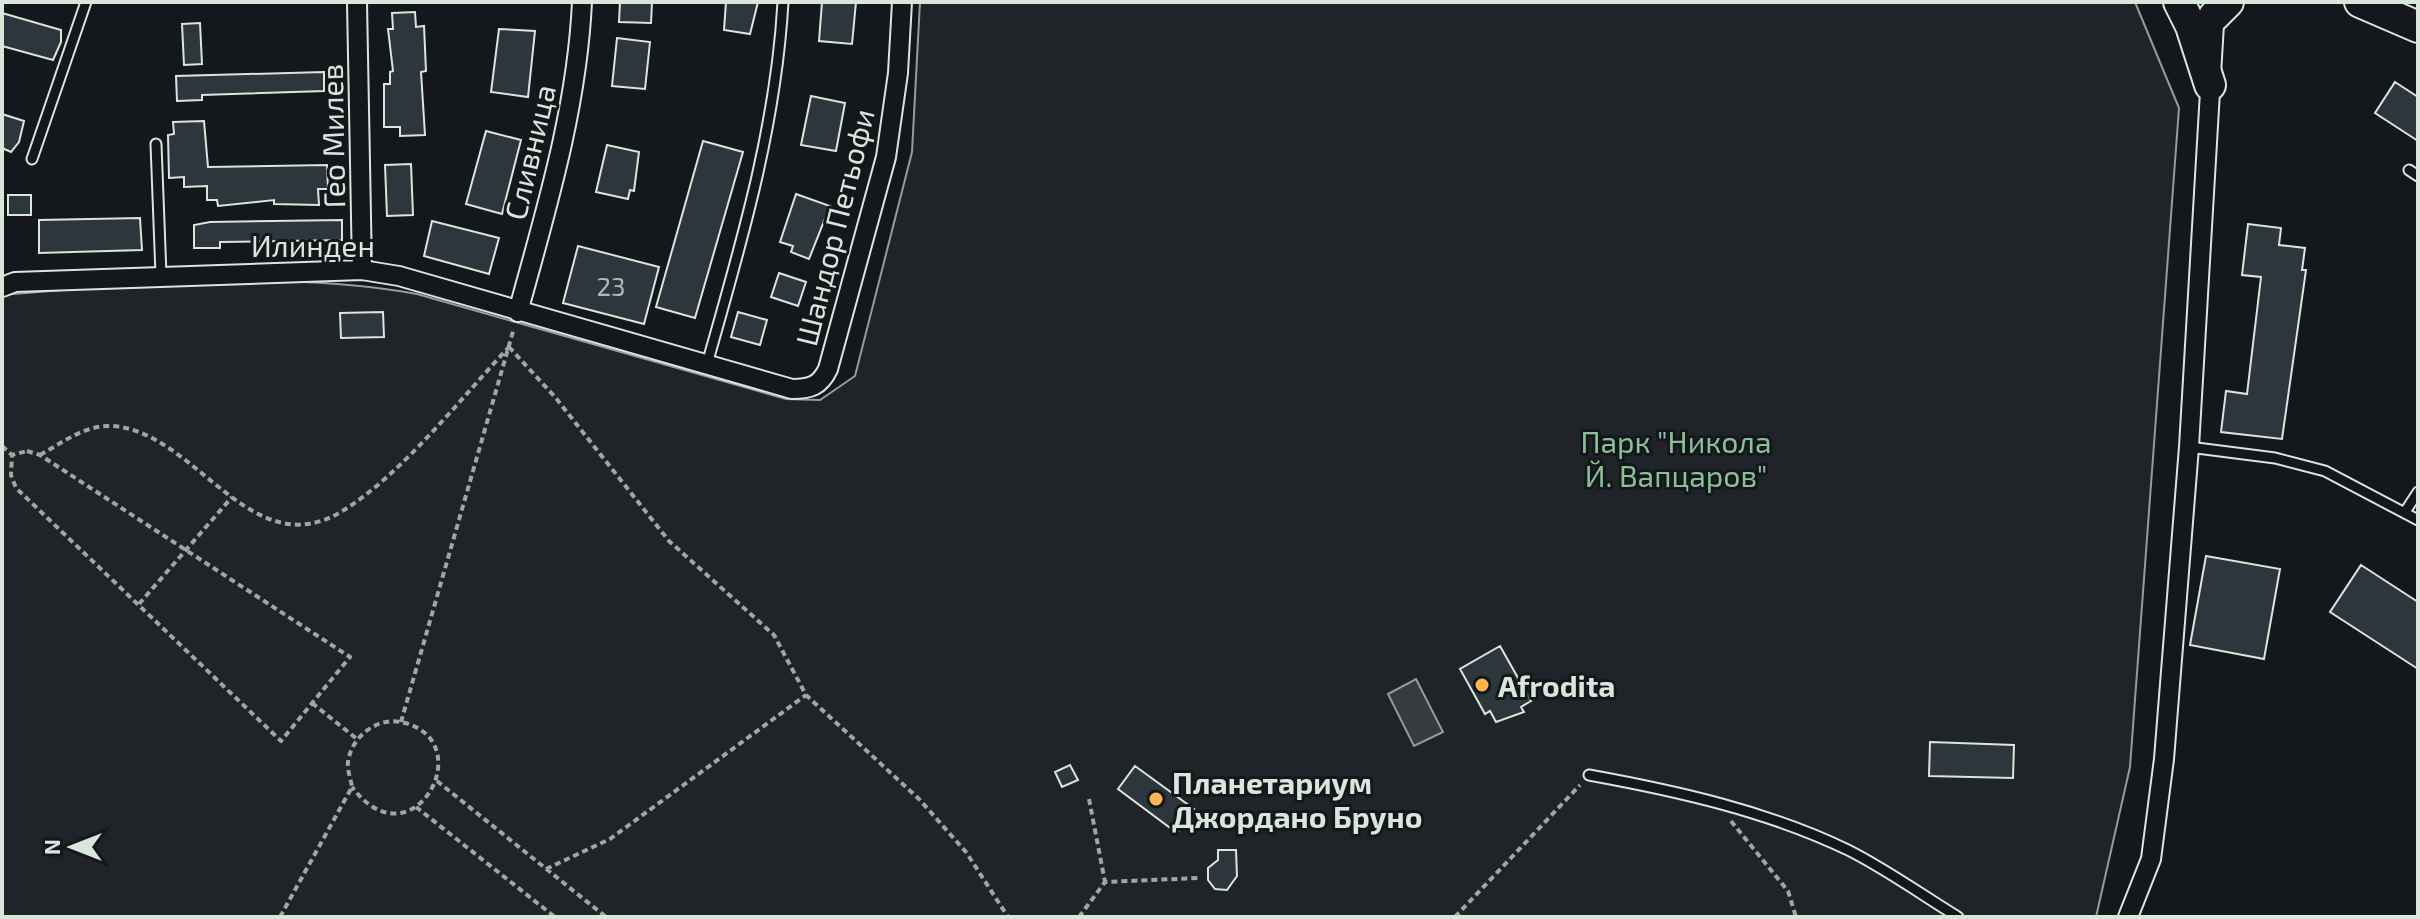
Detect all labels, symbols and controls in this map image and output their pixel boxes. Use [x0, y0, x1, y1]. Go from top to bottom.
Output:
street label: Гео Милев [313, 63, 351, 209]
street label: Сливница [496, 81, 562, 223]
street label: Шандор Петьофи [787, 105, 881, 349]
street label: Илинден [251, 227, 375, 263]
house number: 23 [596, 270, 626, 301]
park label: Парк "Никола Й. Вапцаров" [1580, 423, 1772, 493]
place label: Afrodita [1498, 667, 1615, 703]
marker: Afrodita [1473, 676, 1491, 694]
place label: Планетариум Джордано Бруно [1172, 764, 1422, 835]
marker: Планетариум Джордано Бруно [1147, 790, 1165, 808]
north arrow [32, 807, 112, 887]
text: N [38, 839, 64, 855]

